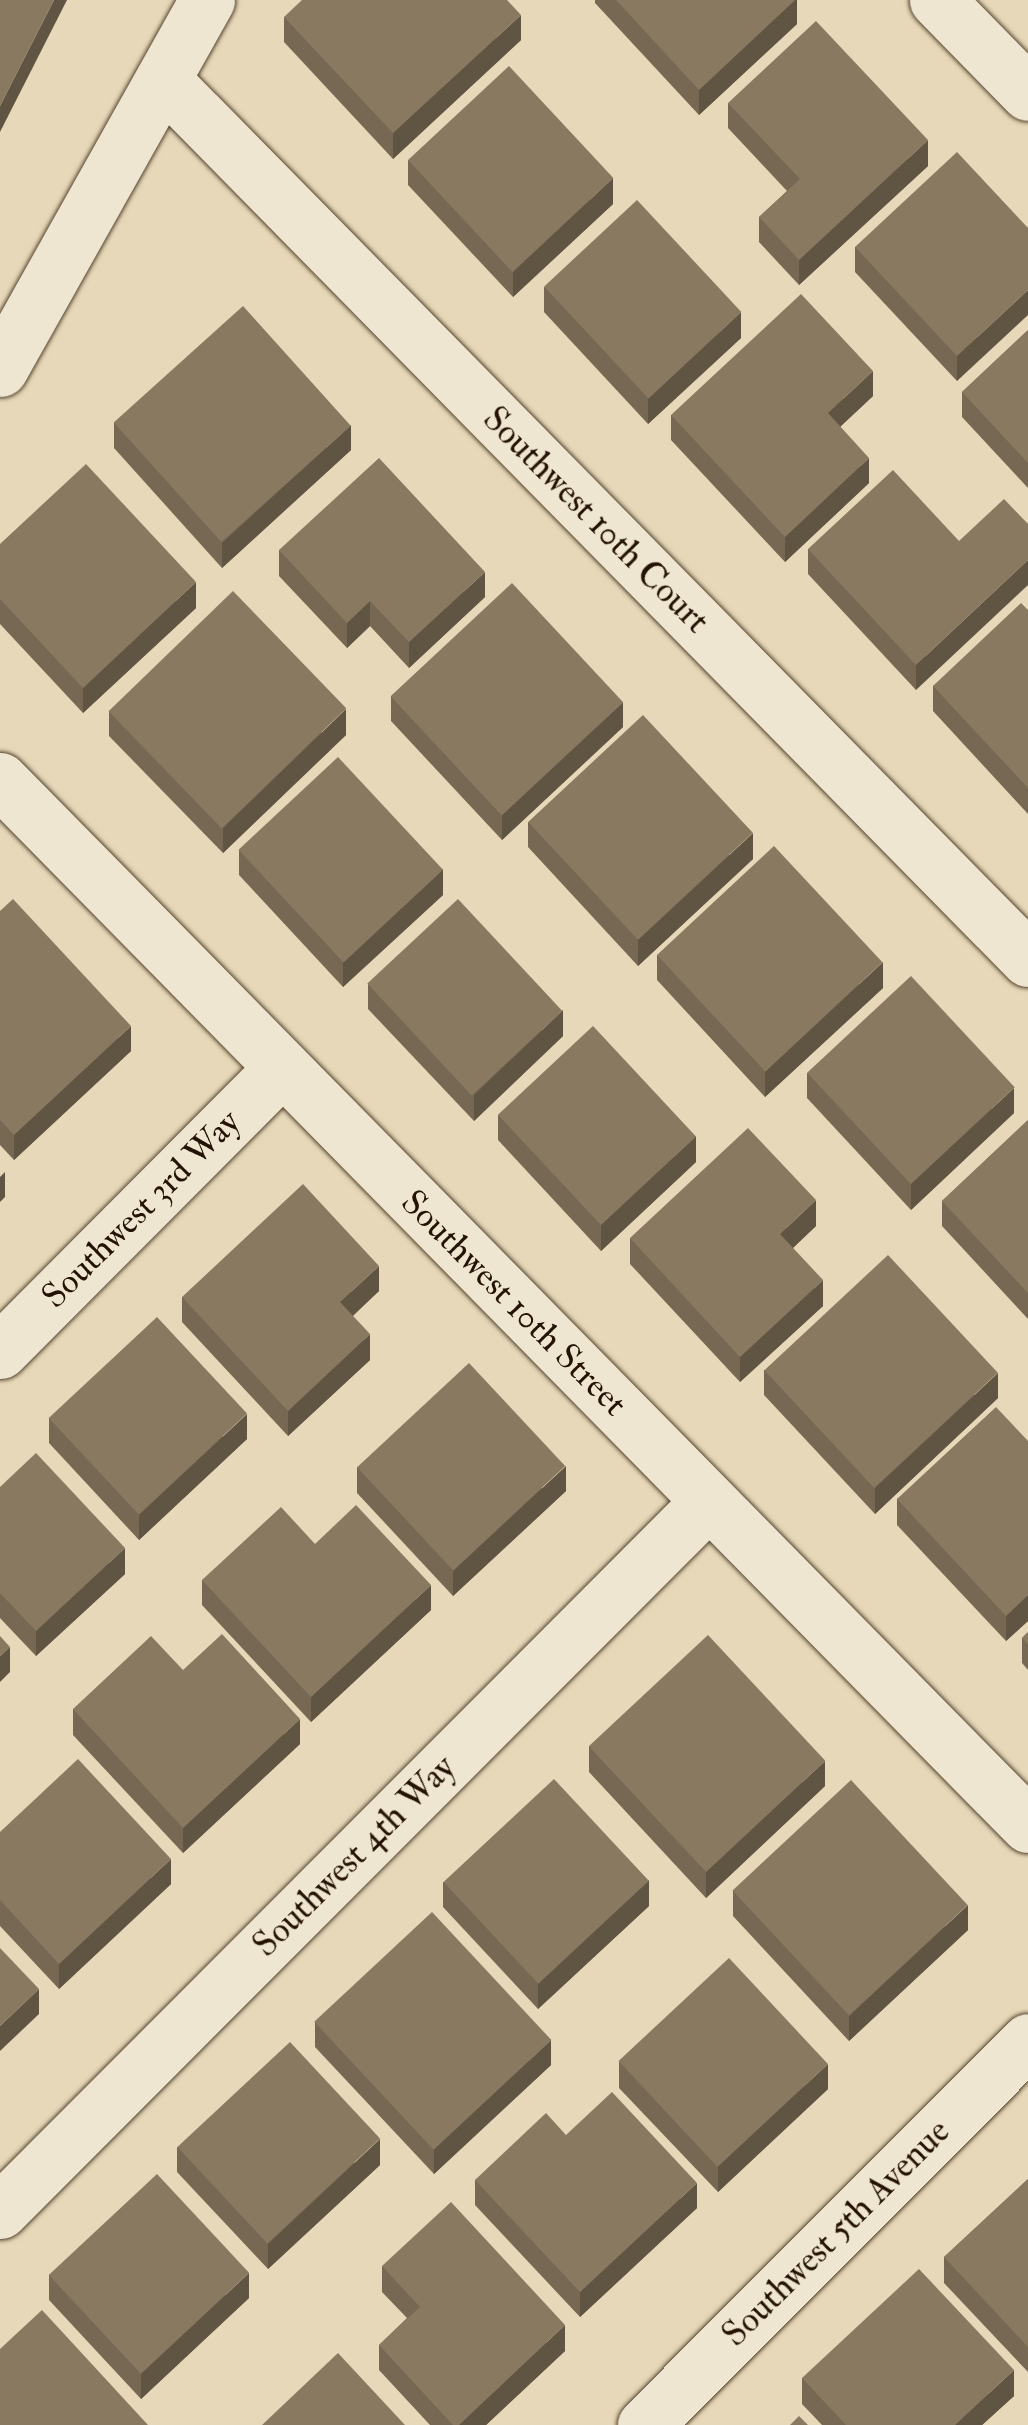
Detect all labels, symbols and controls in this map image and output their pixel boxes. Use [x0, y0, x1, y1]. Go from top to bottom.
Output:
street label: Southwest 10th Court [474, 398, 718, 642]
street label: Southwest 3rd Way [33, 1101, 249, 1317]
street label: Southwest 10th Street [392, 1181, 636, 1425]
street label: Southwest 4th Way [244, 1746, 464, 1966]
street label: Southwest 5th Avenue [714, 2111, 958, 2355]

